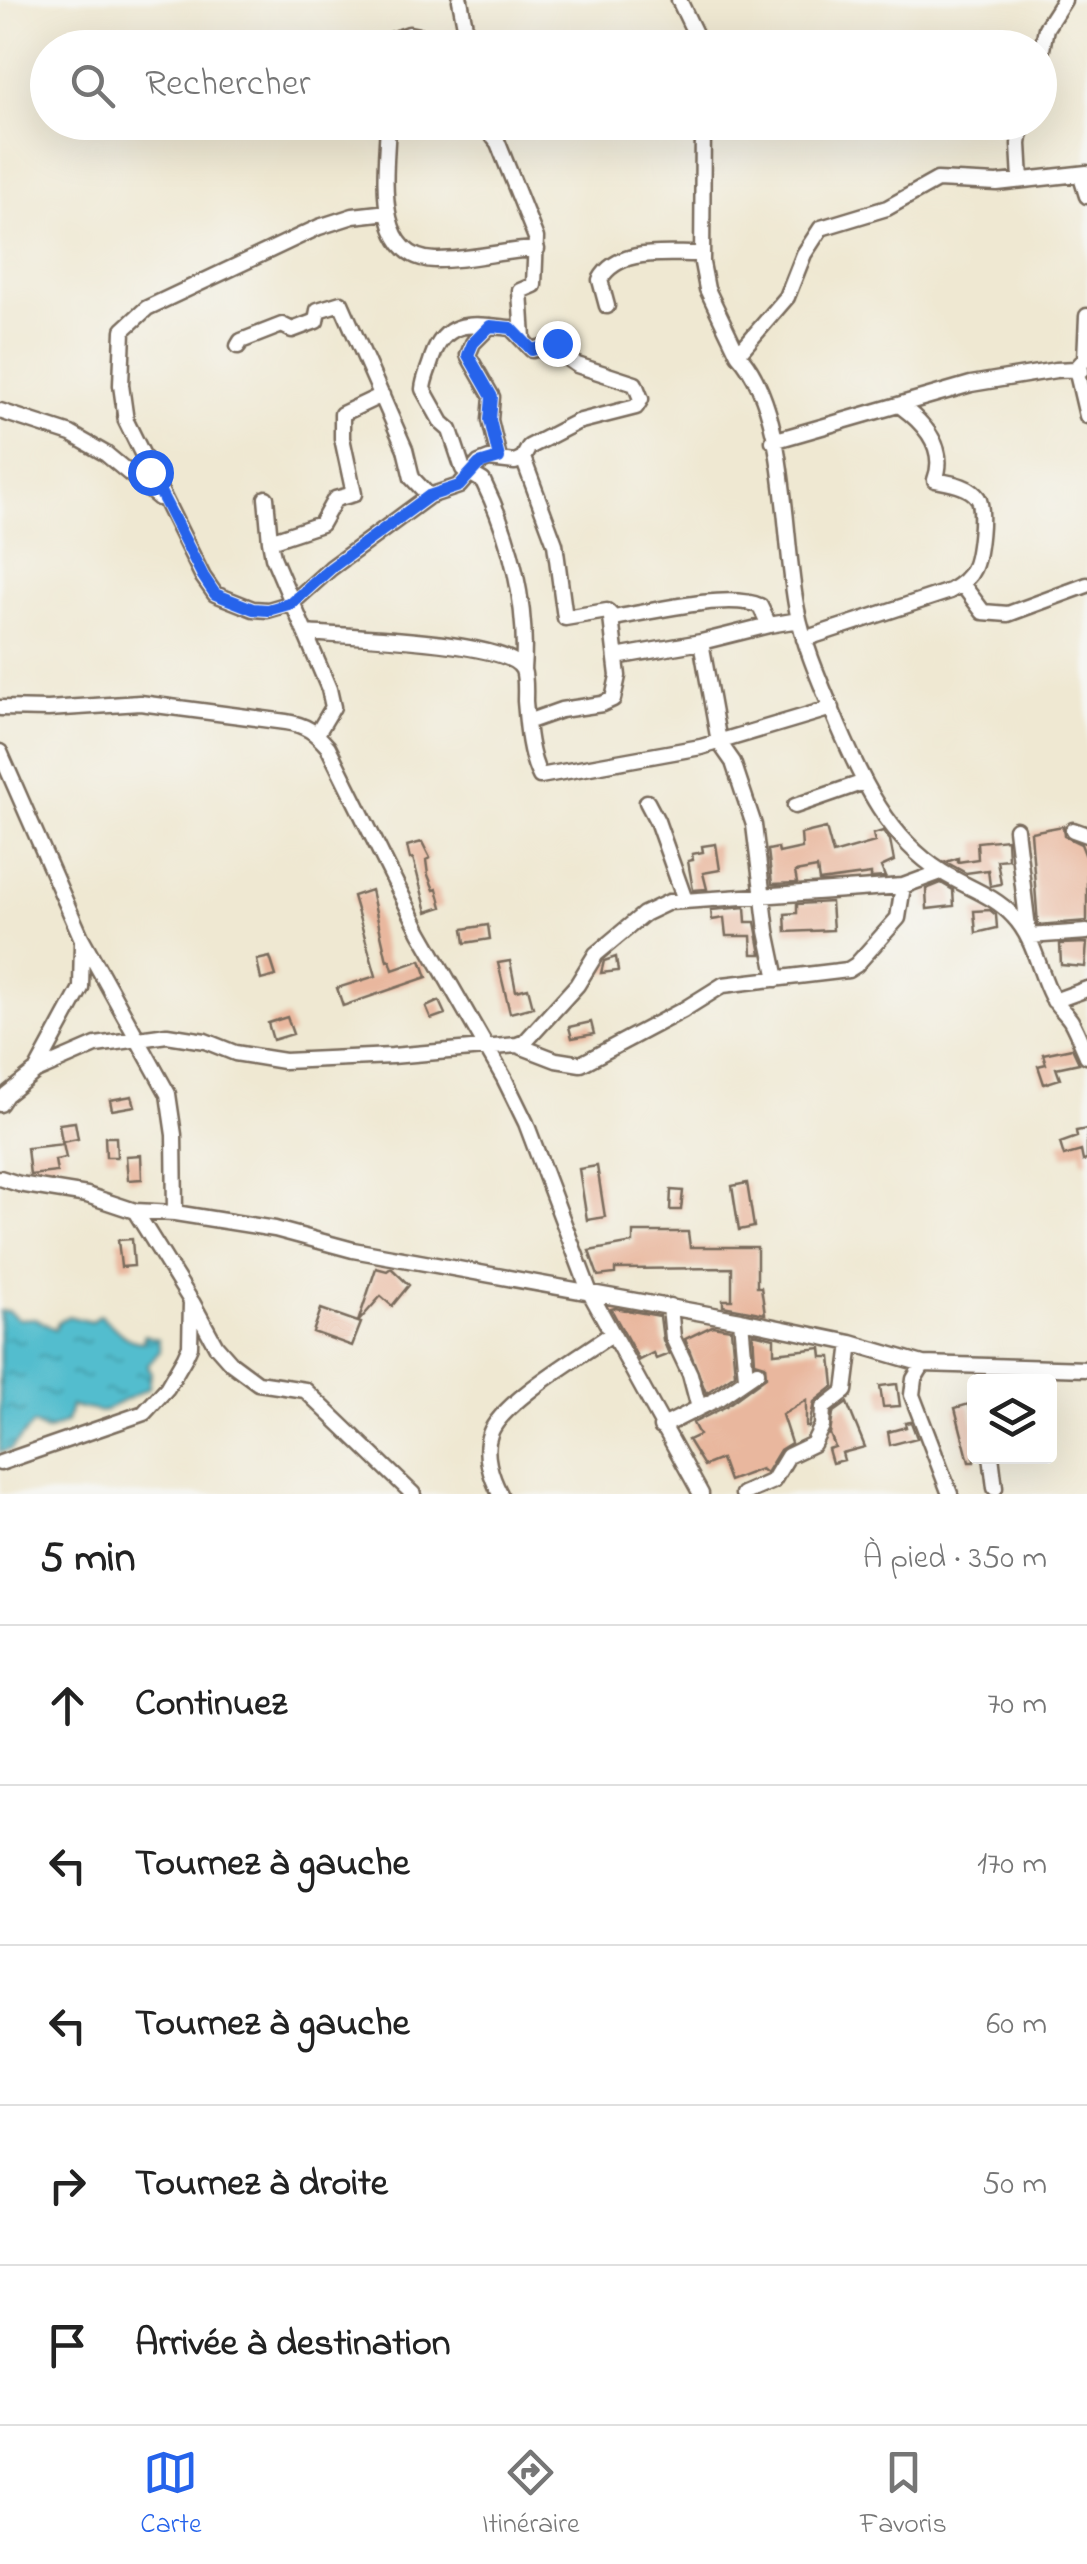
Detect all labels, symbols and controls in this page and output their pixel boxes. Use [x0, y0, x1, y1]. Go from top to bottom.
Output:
search box [30, 30, 1057, 140]
text: Rechercher [145, 57, 311, 113]
icon: search [65, 58, 120, 113]
route end [535, 321, 581, 367]
route start [128, 450, 174, 496]
map controls [967, 1374, 1057, 1464]
button: layers [967, 1374, 1057, 1464]
text: 5 min [40, 1529, 135, 1590]
text: À pied · 350 m [863, 1536, 1047, 1583]
text: Continuez [135, 1677, 287, 1733]
icon: ahead [40, 1678, 95, 1733]
text: 70 m [987, 1682, 1047, 1729]
text: Tournez à gauche [135, 1837, 410, 1893]
icon: left [40, 1838, 95, 1893]
text: 170 m [977, 1842, 1047, 1889]
text: Tournez à gauche [135, 1997, 410, 2053]
icon: left [40, 1998, 95, 2053]
text: 60 m [986, 2002, 1047, 2049]
text: Tournez à droite [135, 2157, 388, 2213]
icon: right [40, 2158, 95, 2213]
text: 50 m [982, 2162, 1047, 2209]
text: Arrivée à destination [135, 2317, 450, 2373]
icon: arrive [40, 2318, 95, 2373]
tab: Carte [140, 2445, 201, 2546]
tab: Itinéraire [482, 2445, 579, 2546]
tab: Favoris [860, 2445, 947, 2546]

